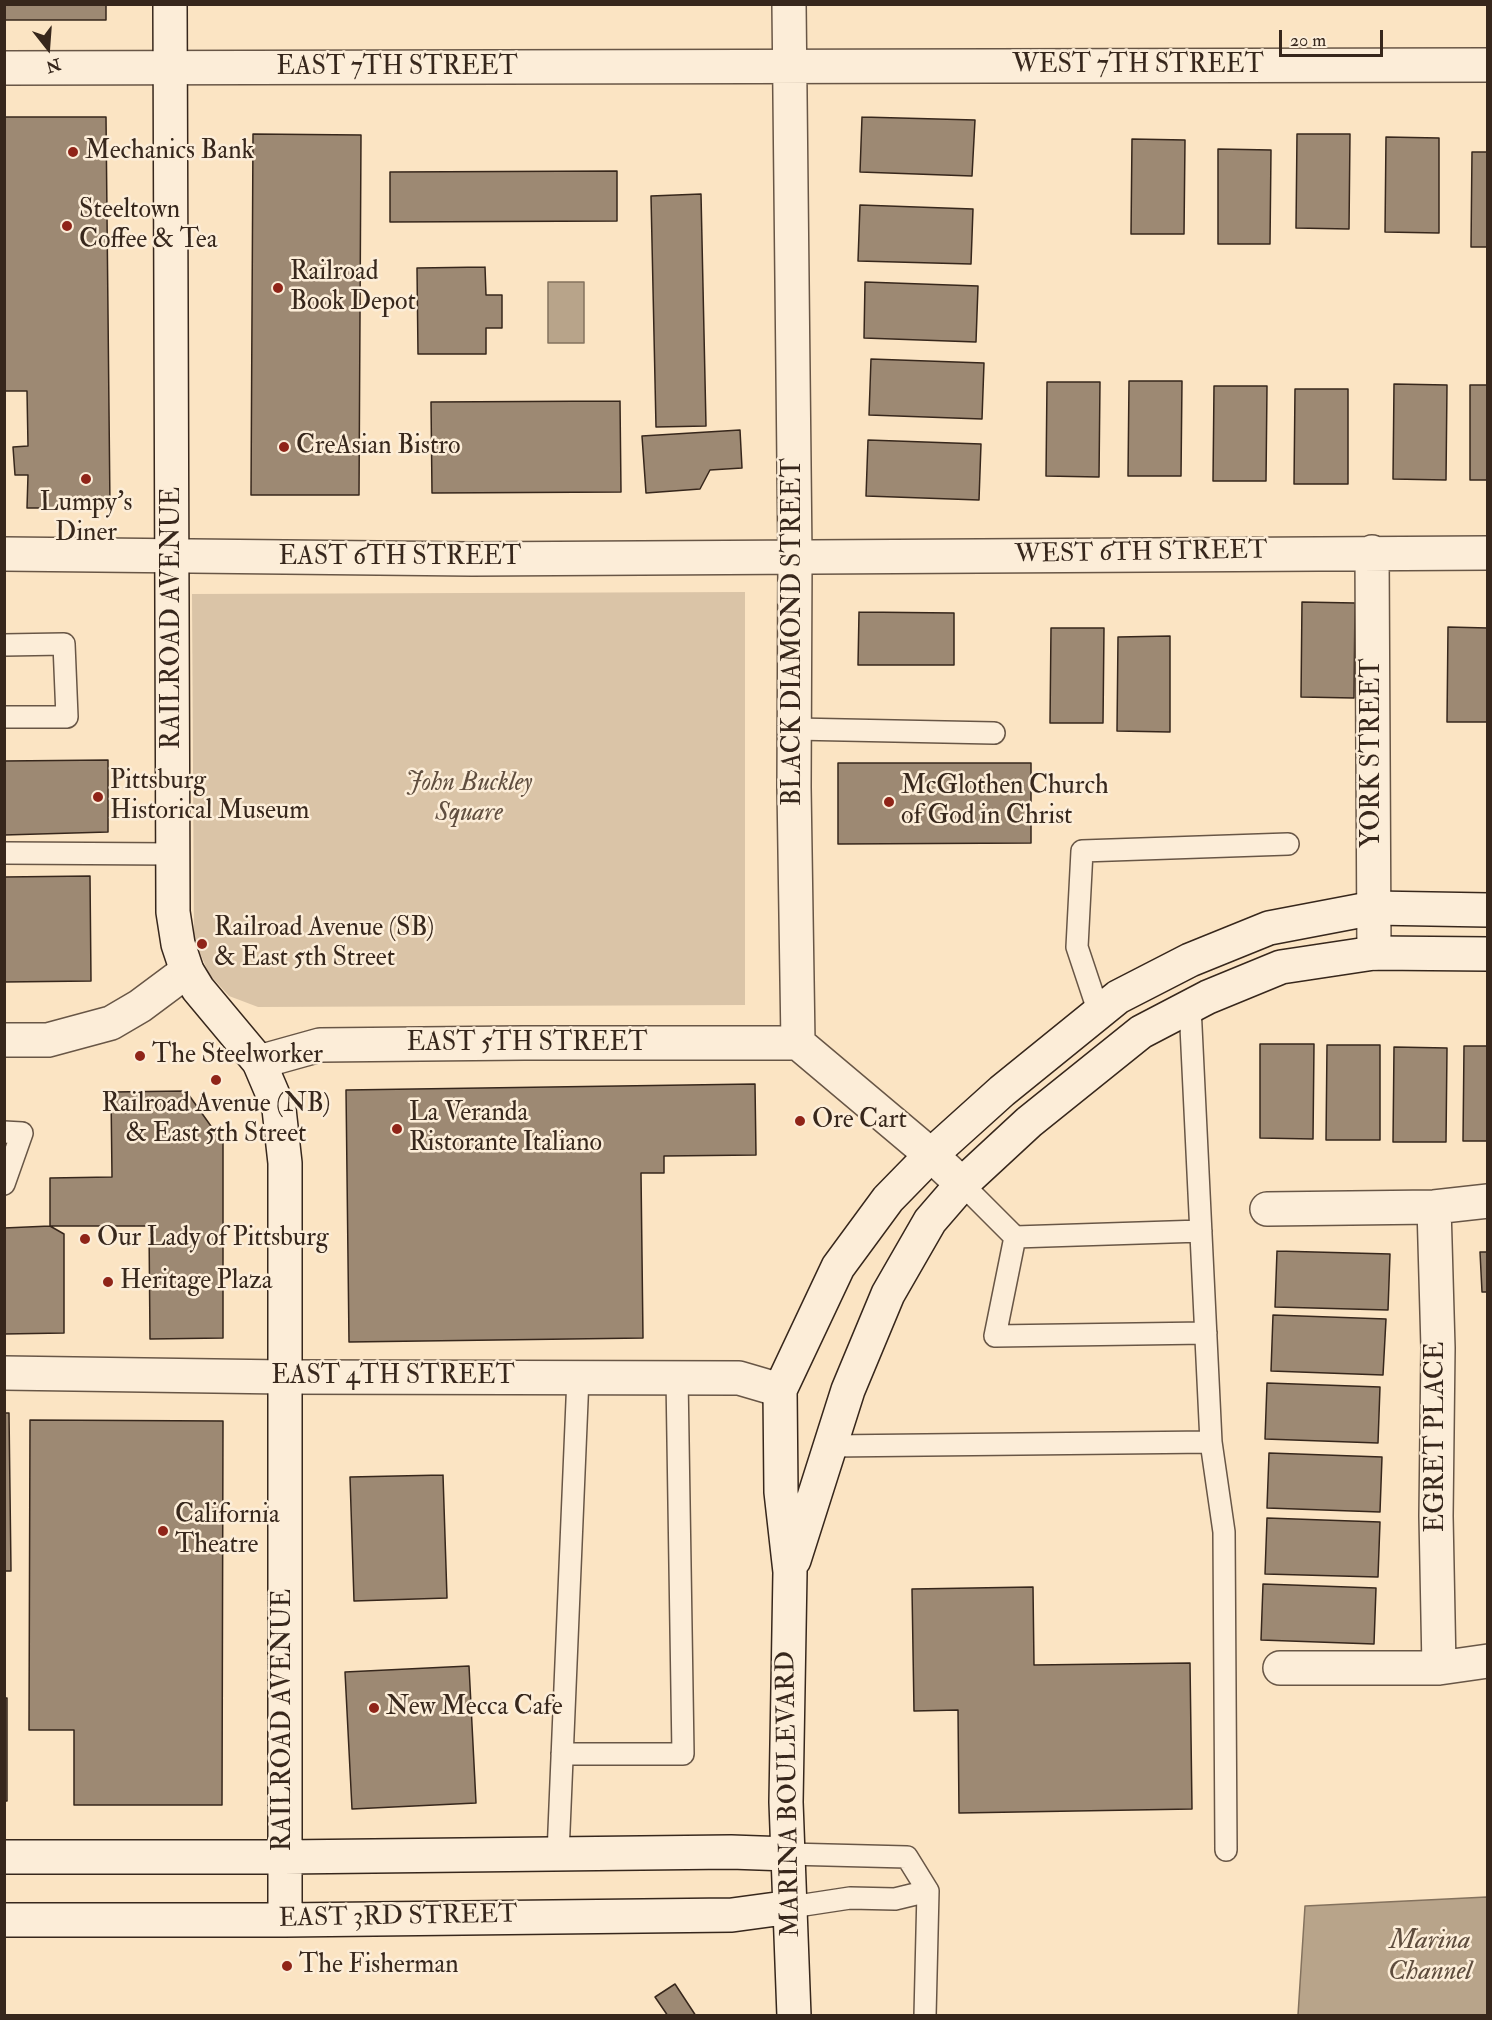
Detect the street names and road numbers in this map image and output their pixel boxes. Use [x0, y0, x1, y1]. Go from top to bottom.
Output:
street label: WEST 7TH STREET [1012, 50, 1264, 82]
street label: EAST 7TH STREET [276, 52, 518, 84]
street label: BLACK DIAMOND STREET [778, 458, 810, 806]
street label: RAILROAD AVENUE [157, 487, 189, 749]
street label: WEST 6TH STREET [1014, 536, 1268, 572]
street label: EAST 6TH STREET [279, 542, 521, 574]
street label: YORK STREET [1357, 658, 1389, 848]
street label: EAST 5TH STREET [406, 1028, 648, 1060]
street label: EGRET PLACE [1421, 1341, 1453, 1533]
street label: EAST 4TH STREET [271, 1361, 515, 1393]
street label: RAILROAD AVENUE [268, 1589, 300, 1851]
street label: MARINA BOULEVARD [772, 1651, 808, 1937]
street label: EAST 3RD STREET [278, 1900, 518, 1936]

